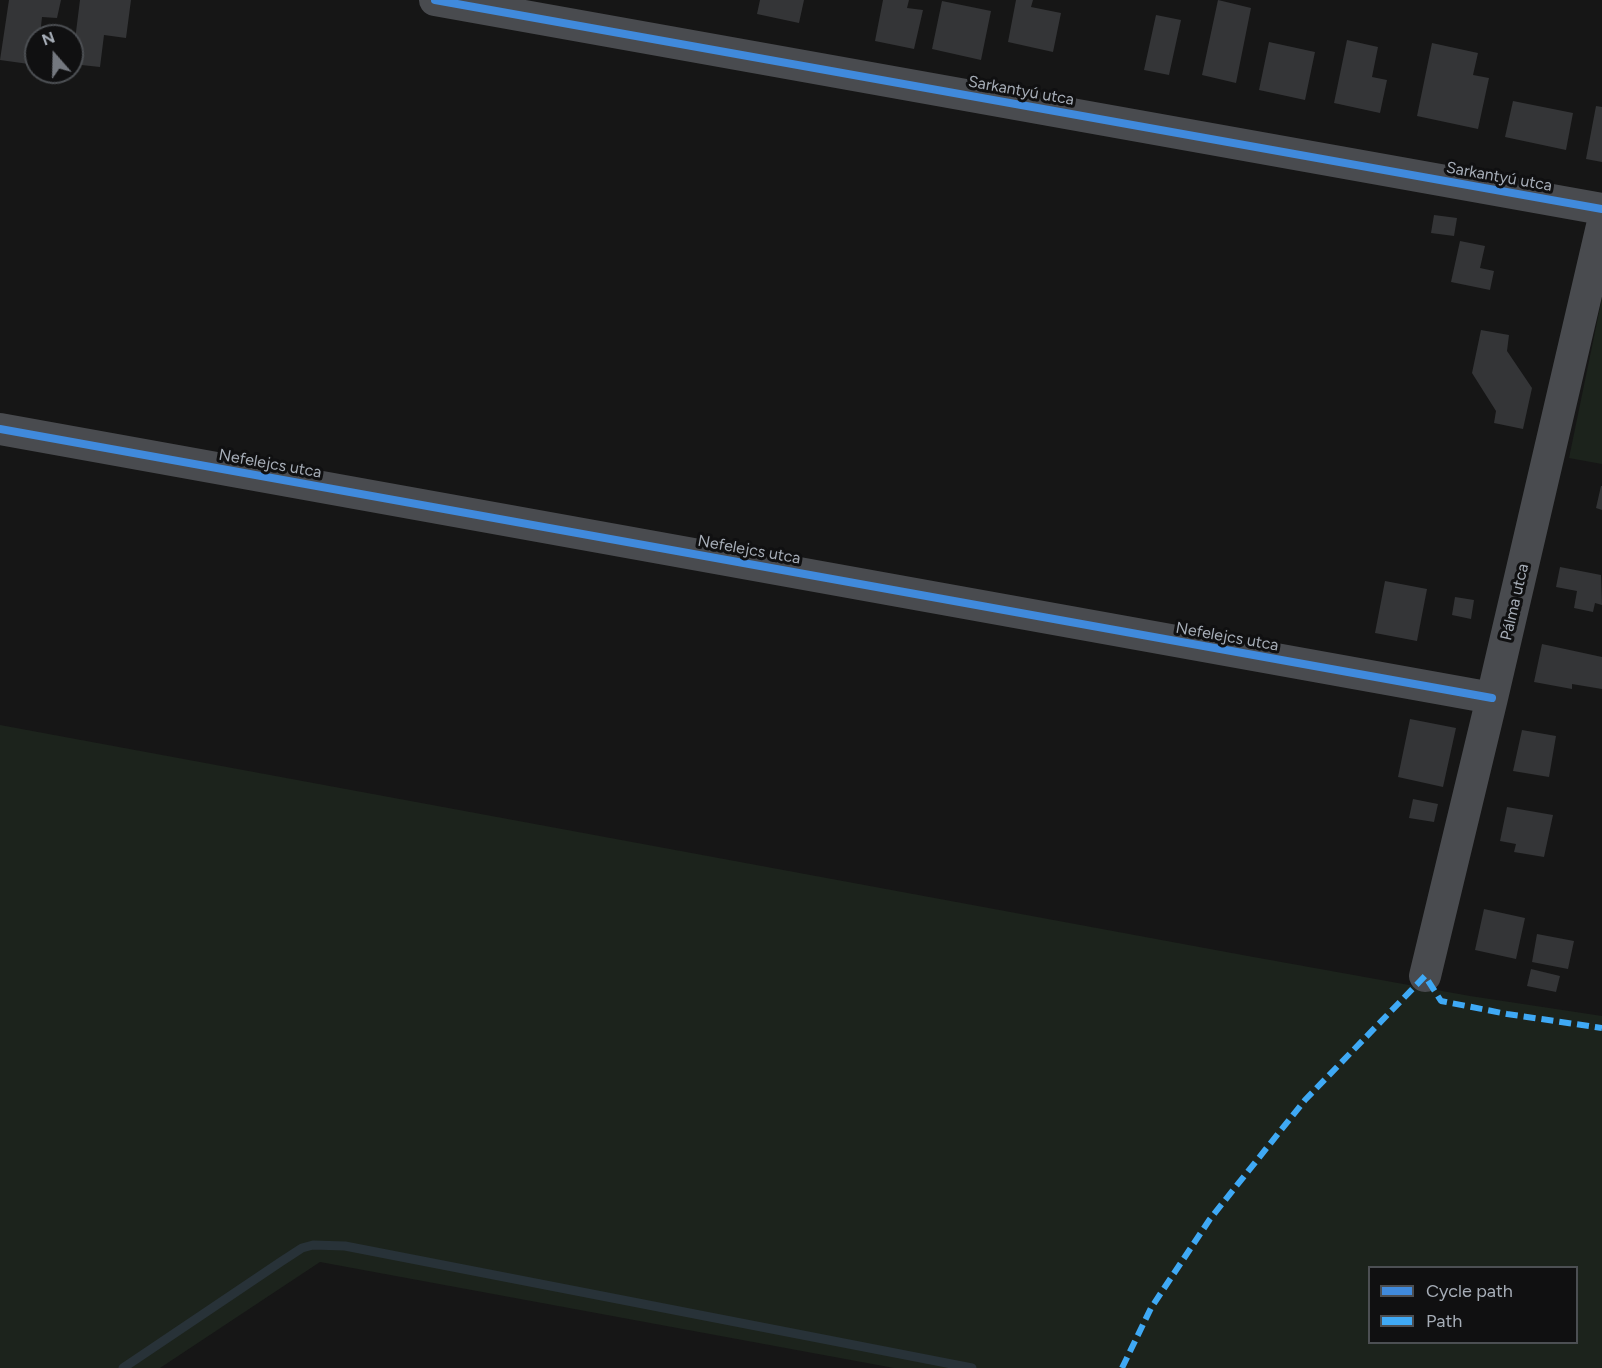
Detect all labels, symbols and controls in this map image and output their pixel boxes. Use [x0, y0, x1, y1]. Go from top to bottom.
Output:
north arrow [24, 24, 84, 84]
text: N [39, 27, 57, 50]
street label: Sarkantyú utca [967, 72, 1075, 110]
street label: Sarkantyú utca [1445, 158, 1553, 196]
street label: Nefelejcs utca [217, 446, 323, 482]
street label: Nefelejcs utca [696, 532, 802, 568]
street label: Pálma utca [1497, 562, 1533, 642]
street label: Nefelejcs utca [1174, 619, 1280, 655]
legend [1368, 1266, 1578, 1344]
text: Cycle path [1426, 1280, 1513, 1302]
text: Path [1426, 1310, 1462, 1332]

